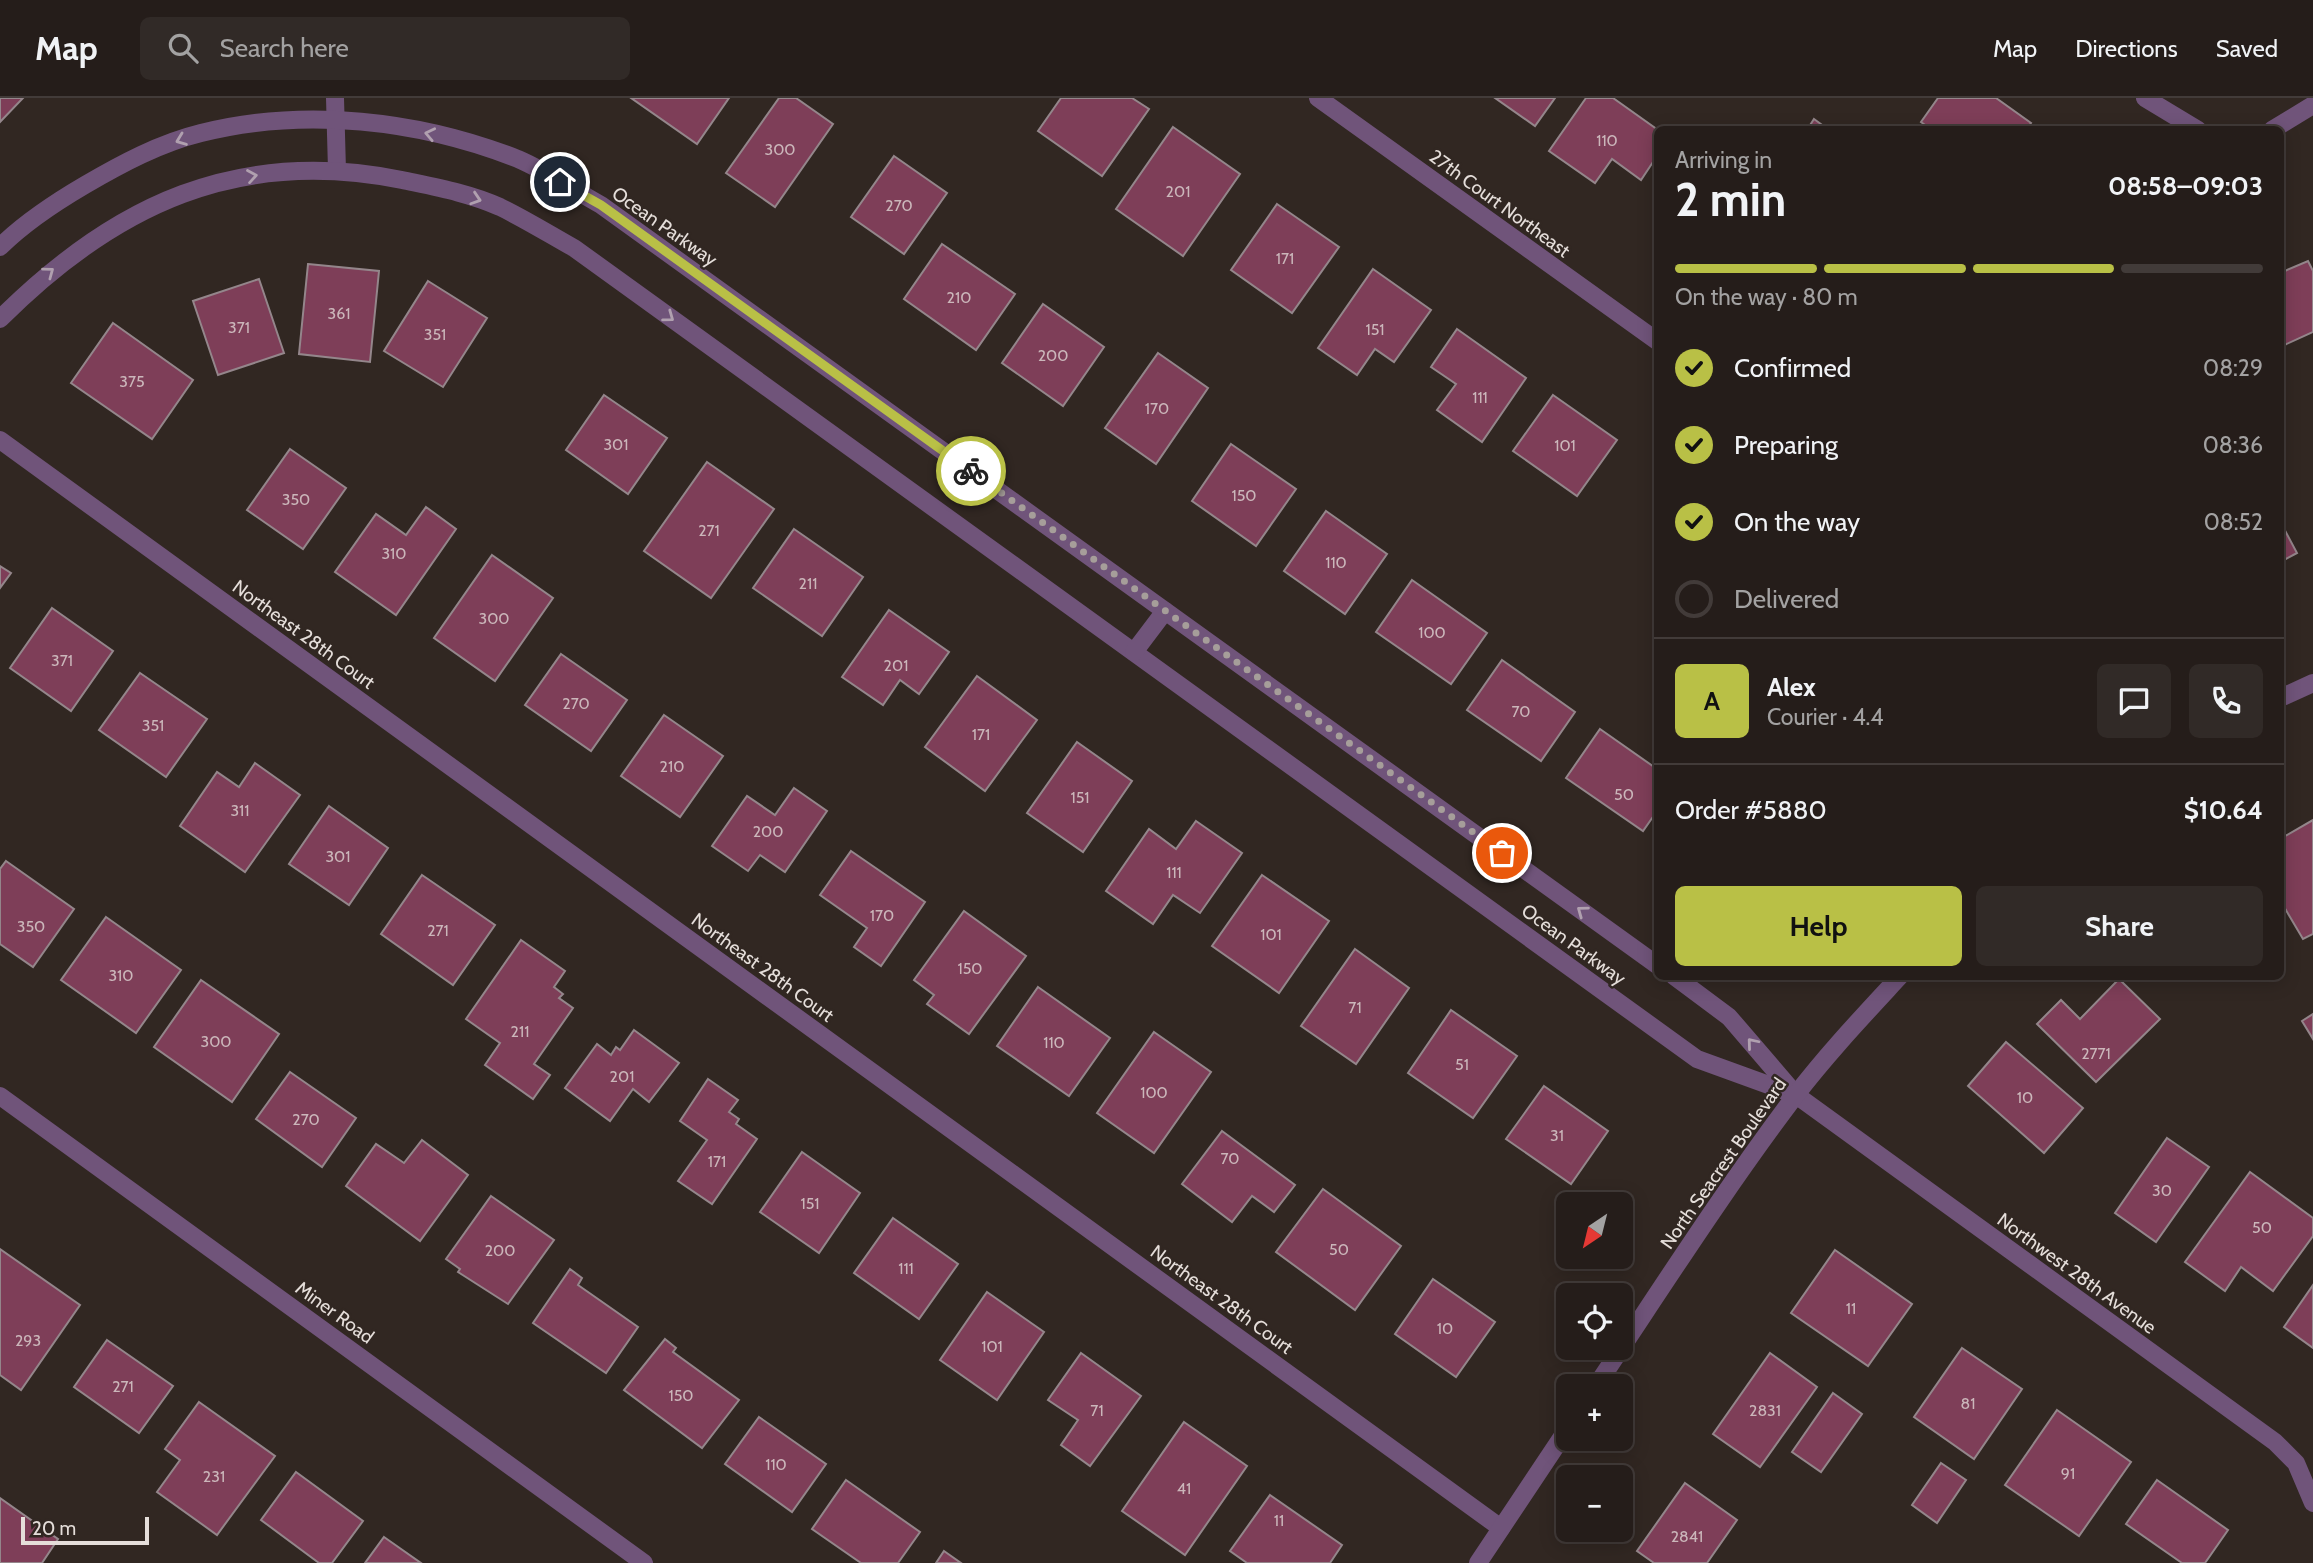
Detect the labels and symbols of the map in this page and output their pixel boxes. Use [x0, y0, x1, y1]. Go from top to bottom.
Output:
one-way arrow [424, 128, 436, 143]
house number: 110 [1596, 131, 1618, 150]
one-way arrow [176, 132, 188, 146]
house number: 300 [765, 140, 796, 159]
street label: 27th Court Northeast [1425, 145, 1575, 263]
pin [530, 152, 590, 212]
one-way arrow [246, 169, 258, 184]
street label: Ocean Parkway [608, 182, 722, 271]
house number: 201 [1166, 182, 1190, 201]
one-way arrow [469, 191, 482, 205]
house number: 270 [885, 196, 913, 215]
house number: 171 [1276, 249, 1294, 268]
one-way arrow [42, 268, 54, 280]
house number: 210 [947, 288, 971, 307]
house number: 361 [328, 304, 350, 323]
one-way arrow [661, 309, 674, 321]
house number: 371 [228, 318, 250, 337]
house number: 151 [1365, 320, 1385, 339]
house number: 351 [424, 325, 446, 344]
house number: 200 [1038, 346, 1068, 365]
house number: 375 [119, 372, 145, 391]
house number: 111 [1472, 388, 1488, 407]
house number: 170 [1145, 399, 1169, 418]
house number: 301 [603, 435, 629, 454]
courier [936, 436, 1006, 506]
house number: 101 [1554, 436, 1576, 455]
house number: 150 [1231, 486, 1257, 505]
house number: 350 [282, 490, 310, 509]
house number: 271 [698, 521, 720, 540]
house number: 310 [381, 544, 407, 563]
house number: 110 [1325, 553, 1347, 572]
house number: 211 [799, 574, 817, 593]
street label: Northeast 28th Court [228, 575, 380, 694]
house number: 300 [479, 609, 510, 628]
house number: 100 [1418, 623, 1446, 642]
house number: 371 [51, 651, 73, 670]
house number: 201 [884, 656, 908, 675]
house number: 270 [562, 694, 590, 713]
house number: 70 [1511, 702, 1531, 721]
house number: 351 [142, 716, 164, 735]
house number: 171 [972, 725, 990, 744]
house number: 210 [660, 757, 684, 776]
house number: 50 [1614, 785, 1634, 804]
house number: 151 [1070, 788, 1090, 807]
house number: 311 [230, 801, 250, 820]
house number: 200 [753, 822, 783, 841]
pin [1472, 823, 1532, 883]
house number: 301 [325, 847, 351, 866]
house number: 111 [1166, 863, 1182, 882]
street label: Ocean Parkway [1517, 899, 1631, 990]
house number: 170 [870, 906, 894, 925]
one-way arrow [1577, 907, 1590, 919]
street label: Northeast 28th Court [687, 908, 839, 1027]
house number: 350 [17, 917, 45, 936]
house number: 271 [427, 921, 449, 940]
house number: 101 [1260, 925, 1282, 944]
house number: 150 [957, 959, 983, 978]
house number: 310 [108, 966, 134, 985]
house number: 71 [1348, 998, 1362, 1017]
house number: 211 [511, 1022, 529, 1041]
house number: 300 [201, 1032, 232, 1051]
house number: 110 [1043, 1033, 1065, 1052]
one-way arrow [1748, 1038, 1760, 1051]
house number: 2771 [2081, 1044, 2111, 1063]
house number: 51 [1455, 1055, 1469, 1074]
house number: 201 [610, 1067, 634, 1086]
street label: North Seacrest Boulevard [1656, 1073, 1791, 1253]
house number: 100 [1140, 1083, 1168, 1102]
house number: 10 [2017, 1088, 2033, 1107]
house number: 270 [292, 1110, 320, 1129]
house number: 31 [1550, 1126, 1564, 1145]
house number: 70 [1220, 1149, 1240, 1168]
house number: 171 [708, 1152, 726, 1171]
house number: 30 [2152, 1181, 2172, 1200]
north arrow [1556, 1192, 1633, 1269]
house number: 151 [800, 1194, 820, 1213]
street label: Northwest 28th Avenue [1993, 1208, 2161, 1339]
house number: 50 [2252, 1218, 2272, 1237]
street label: Northeast 28th Court [1146, 1240, 1298, 1359]
house number: 50 [1329, 1240, 1349, 1259]
house number: 200 [485, 1241, 515, 1260]
house number: 111 [898, 1259, 914, 1278]
street label: Miner Road [291, 1276, 378, 1348]
house number: 11 [1846, 1299, 1856, 1318]
house number: 10 [1437, 1319, 1453, 1338]
house number: 293 [15, 1331, 41, 1350]
house number: 101 [981, 1337, 1003, 1356]
house number: 271 [112, 1377, 134, 1396]
house number: 150 [668, 1386, 694, 1405]
house number: 81 [1961, 1394, 1975, 1413]
house number: 71 [1090, 1401, 1104, 1420]
house number: 2831 [1749, 1401, 1781, 1420]
house number: 110 [765, 1455, 787, 1474]
house number: 91 [2061, 1464, 2075, 1483]
house number: 231 [203, 1467, 225, 1486]
house number: 41 [1177, 1479, 1191, 1498]
house number: 11 [1274, 1511, 1284, 1530]
scale bar [21, 1514, 149, 1546]
house number: 2841 [1671, 1527, 1703, 1546]

